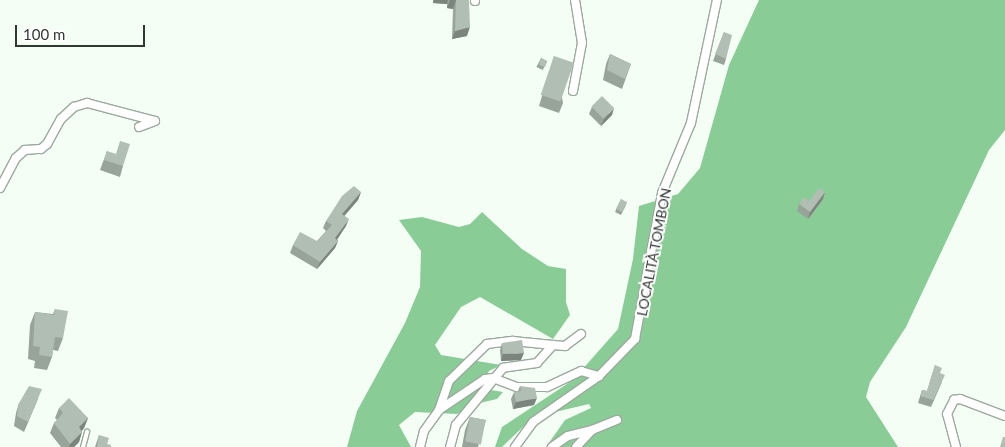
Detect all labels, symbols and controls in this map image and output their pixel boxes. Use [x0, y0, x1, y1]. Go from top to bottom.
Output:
scale bar [18, 15, 148, 47]
text: 100 m [23, 25, 65, 43]
street label: LOCALITÀ TOMBON [633, 186, 675, 318]

